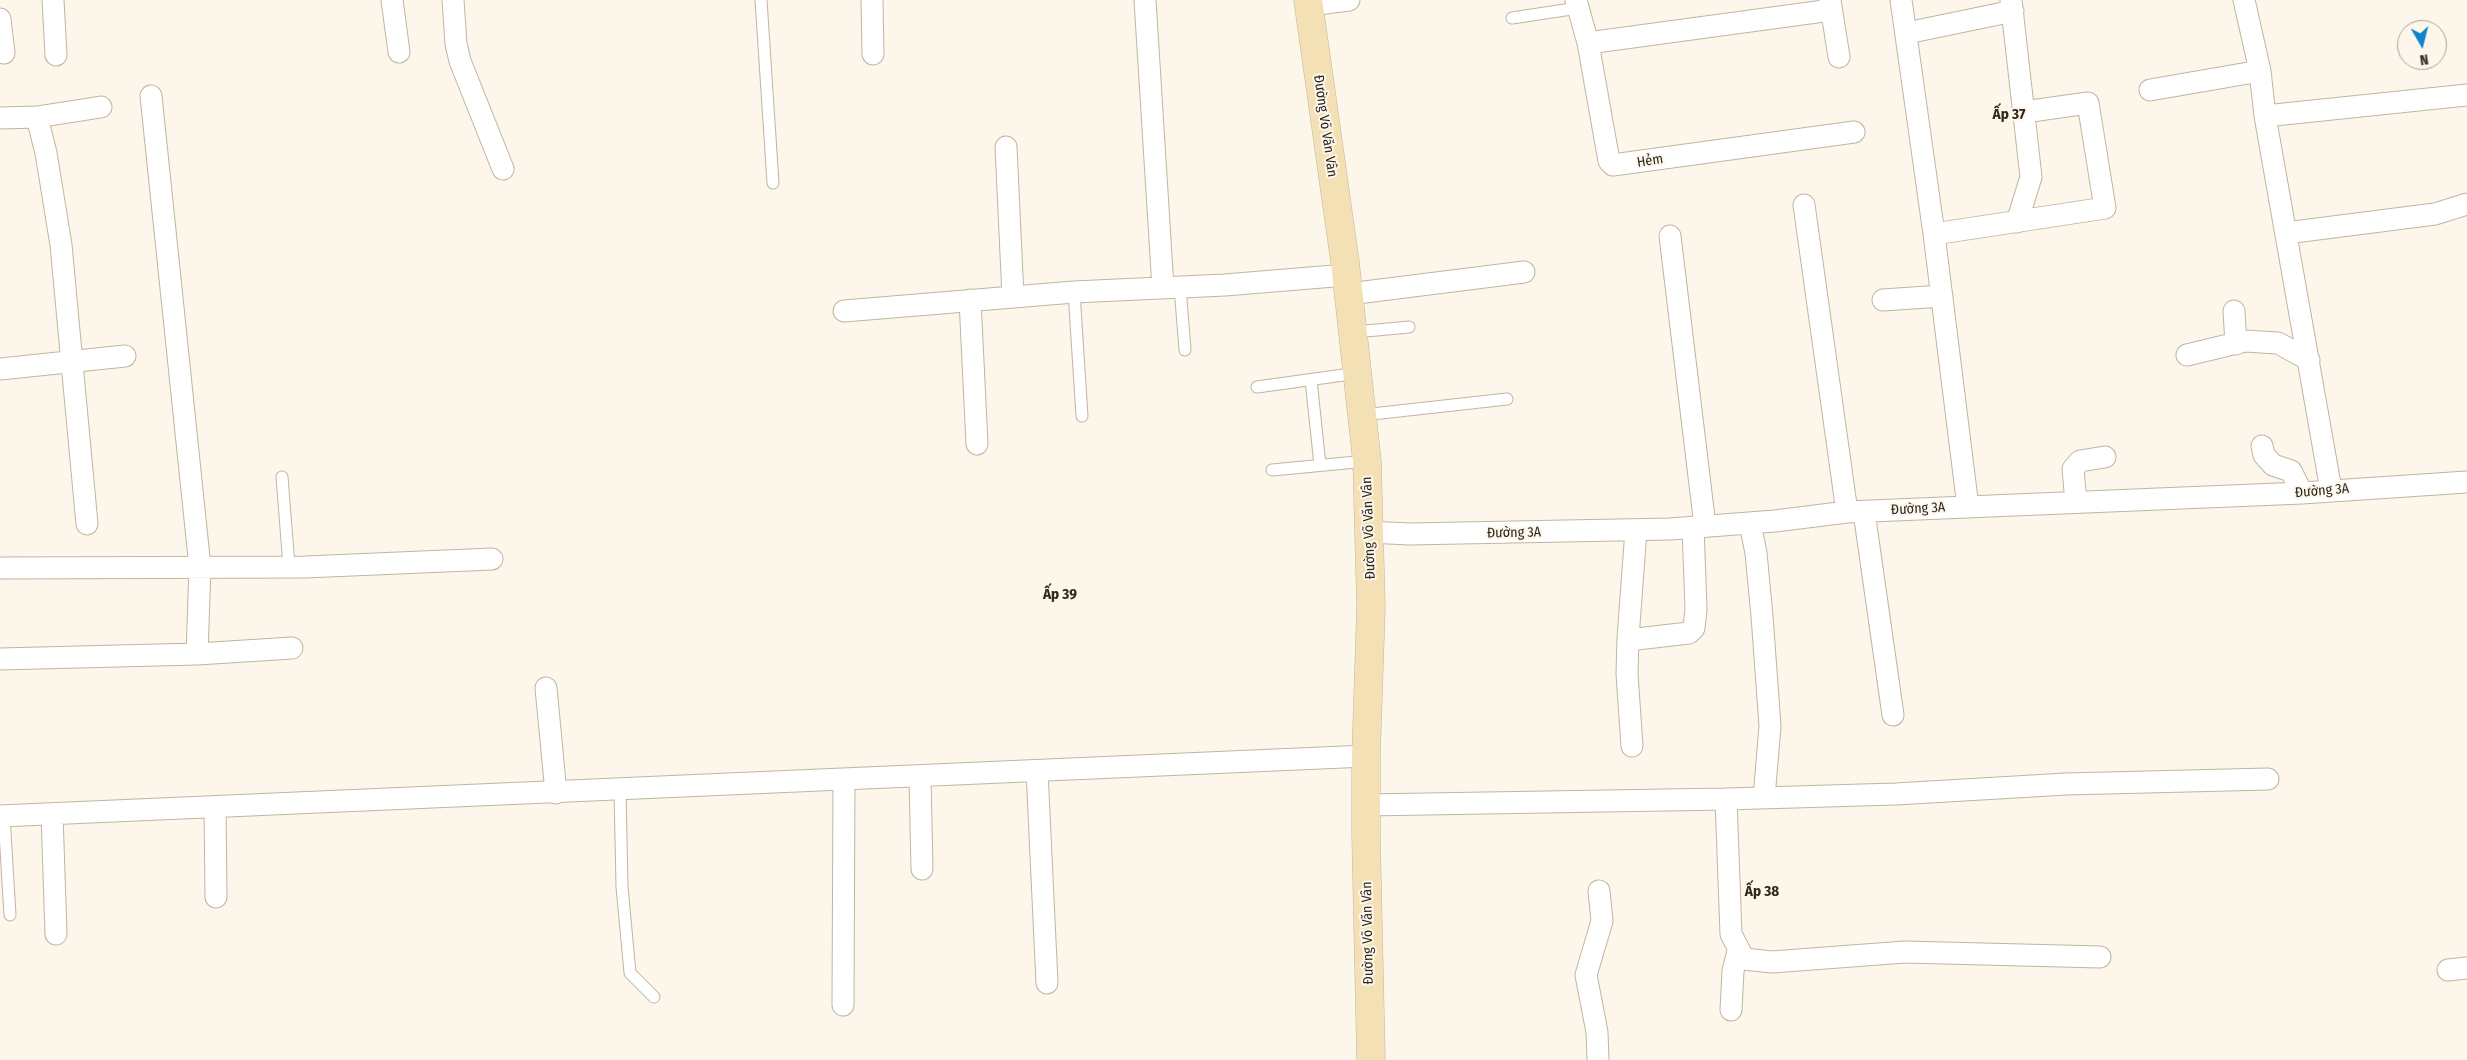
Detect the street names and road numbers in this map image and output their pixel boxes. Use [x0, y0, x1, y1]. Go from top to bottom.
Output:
street label: Đường Võ Văn Vân [1310, 74, 1340, 178]
street label: Hẻm [1636, 151, 1664, 171]
street label: Đường Võ Văn Vân [1359, 476, 1379, 580]
street label: Đường 3A [2294, 480, 2350, 502]
street label: Đường 3A [1890, 499, 1946, 519]
street label: Đường 3A [1487, 524, 1541, 542]
street label: Đường Võ Văn Vân [1359, 881, 1377, 985]

